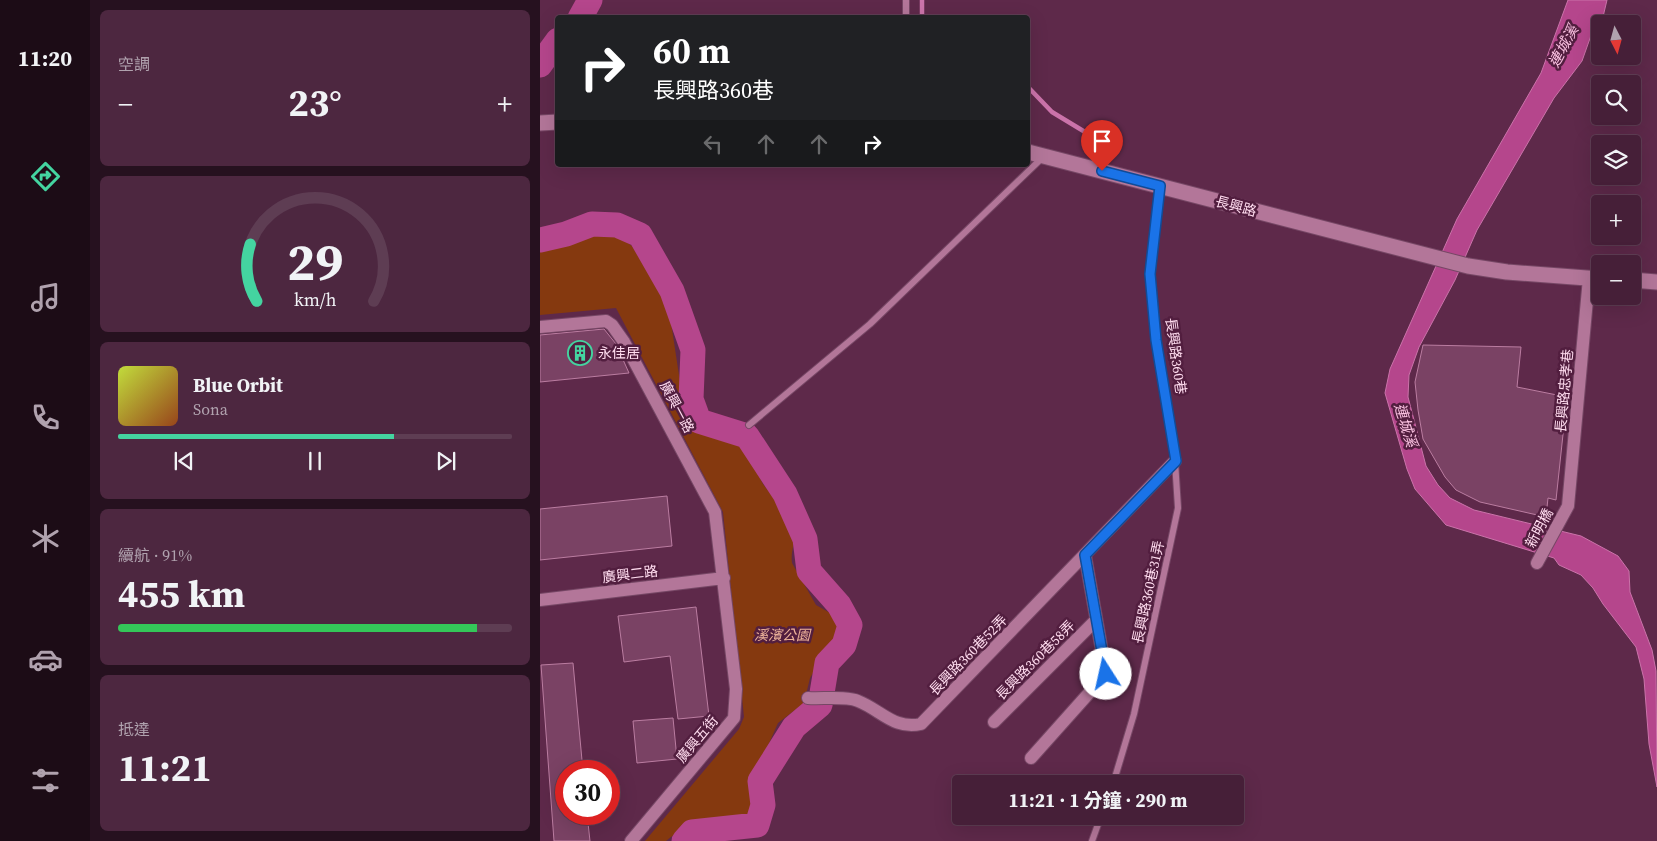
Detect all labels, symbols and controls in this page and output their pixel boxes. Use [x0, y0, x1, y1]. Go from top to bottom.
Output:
north arrow [1591, 15, 1641, 65]
map controls [1591, 15, 1641, 305]
water label: 連城溪 [1543, 19, 1584, 71]
text: 60 m [653, 27, 730, 75]
icon: right [570, 35, 635, 100]
text: 11:20 [18, 43, 72, 73]
text: 空調 [118, 53, 150, 75]
text: 長興路360巷 [653, 75, 774, 105]
button: search [1591, 75, 1641, 125]
text: 23° [288, 77, 342, 129]
text: − [118, 85, 133, 123]
text: + [497, 85, 512, 123]
pin [1081, 120, 1123, 171]
icon: arrive [1088, 127, 1116, 155]
icon: left [699, 130, 727, 158]
icon: ahead [752, 130, 780, 158]
icon: ahead [805, 130, 833, 158]
icon: right [858, 130, 886, 158]
button: layers [1591, 135, 1641, 185]
icon: directions [28, 159, 63, 194]
street label: 長興路 [1213, 191, 1259, 221]
button: + [1591, 195, 1641, 245]
text: 29 [287, 226, 343, 297]
button: − [1591, 255, 1641, 305]
icon: music [28, 280, 63, 315]
text: km/h [294, 287, 337, 312]
street label: 長興路360巷 [1161, 316, 1191, 396]
building icon: 永佳居 [567, 340, 593, 366]
place label: 永佳居 [598, 343, 640, 363]
street label: 長興路忠孝巷 [1550, 348, 1578, 434]
text: Blue Orbit [193, 372, 283, 398]
street label: 廣興一路 [655, 378, 699, 436]
text: Sona [193, 398, 228, 420]
icon: phone [28, 400, 63, 435]
water label: 連城溪 [1389, 400, 1423, 451]
icon: previous [170, 447, 198, 475]
icon: pause [301, 447, 329, 475]
icon: next [432, 447, 460, 475]
street label: 新明橋 [1520, 505, 1558, 551]
icon: climate [28, 521, 63, 556]
street label: 長興路360巷31弄 [1127, 539, 1169, 645]
text: 續航 · 91% [118, 544, 192, 566]
street label: 廣興二路 [601, 561, 659, 587]
text: 455 km [118, 568, 245, 620]
street label: 長興路360巷52弄 [924, 610, 1012, 700]
street label: 長興路360巷58弄 [991, 616, 1079, 704]
park label: 溪濱公園 [754, 625, 812, 645]
icon: car [28, 642, 63, 677]
position arrow [1079, 647, 1131, 699]
street label: 廣興五街 [671, 711, 723, 767]
text: 抵達 [118, 718, 150, 740]
text: 11:21 [118, 742, 212, 794]
speed limit sign: 30 [555, 760, 620, 825]
icon: filters [28, 763, 63, 798]
text: 11:21 · 1 分鐘 · 290 m [1008, 787, 1188, 813]

